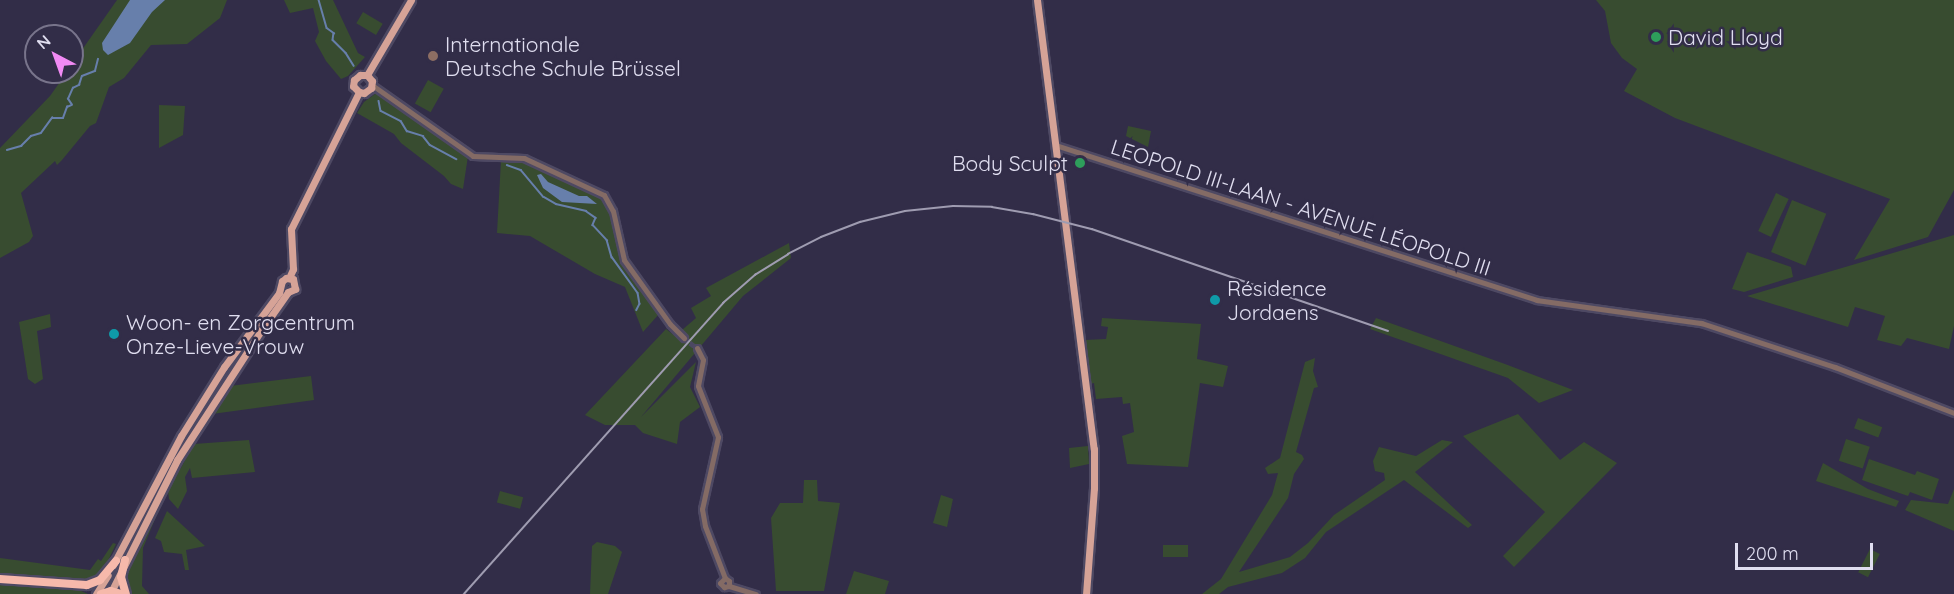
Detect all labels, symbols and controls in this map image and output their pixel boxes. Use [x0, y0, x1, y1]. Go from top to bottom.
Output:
north arrow [24, 24, 84, 84]
place label: David Lloyd [1668, 24, 1783, 50]
marker: David Lloyd [1649, 30, 1663, 44]
text: N [32, 31, 54, 53]
place label: Internationale Deutsche Schule Brüssel [445, 31, 681, 81]
marker: Internationale Deutsche Schule Brüssel [426, 49, 440, 63]
street label: LEOPOLD III-LAAN - AVENUE LÉOPOLD III [1108, 134, 1494, 280]
place label: Body Sculpt [952, 150, 1068, 176]
marker: Body Sculpt [1073, 156, 1087, 170]
place label: Résidence Jordaens [1227, 275, 1327, 325]
marker: Résidence Jordaens [1208, 293, 1222, 307]
place label: Woon- en Zorgcentrum Onze-Lieve-Vrouw [126, 309, 355, 359]
marker: Woon- en Zorgcentrum Onze-Lieve-Vrouw [107, 327, 121, 341]
scale bar [1738, 531, 1876, 569]
text: 200 m [1746, 542, 1799, 565]

